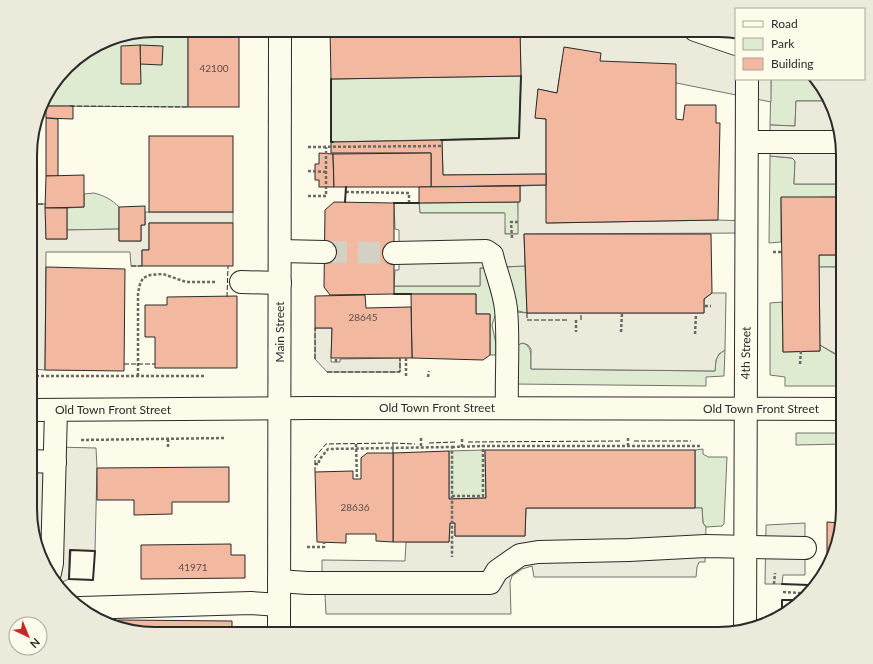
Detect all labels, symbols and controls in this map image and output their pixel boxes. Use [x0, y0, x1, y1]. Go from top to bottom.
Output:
legend [735, 8, 865, 80]
text: Road [771, 16, 798, 31]
text: Park [771, 36, 795, 51]
text: Building [771, 56, 814, 71]
house number: 42100 [199, 62, 229, 74]
street label: Main Street [272, 301, 287, 363]
house number: 28645 [348, 311, 378, 323]
street label: 4th Street [738, 326, 753, 379]
street label: Old Town Front Street [379, 400, 496, 415]
street label: Old Town Front Street [703, 401, 820, 416]
street label: Old Town Front Street [55, 402, 172, 417]
house number: 28636 [340, 501, 370, 513]
house number: 41971 [178, 561, 208, 573]
north arrow [8, 616, 48, 656]
text: N [28, 636, 43, 651]

